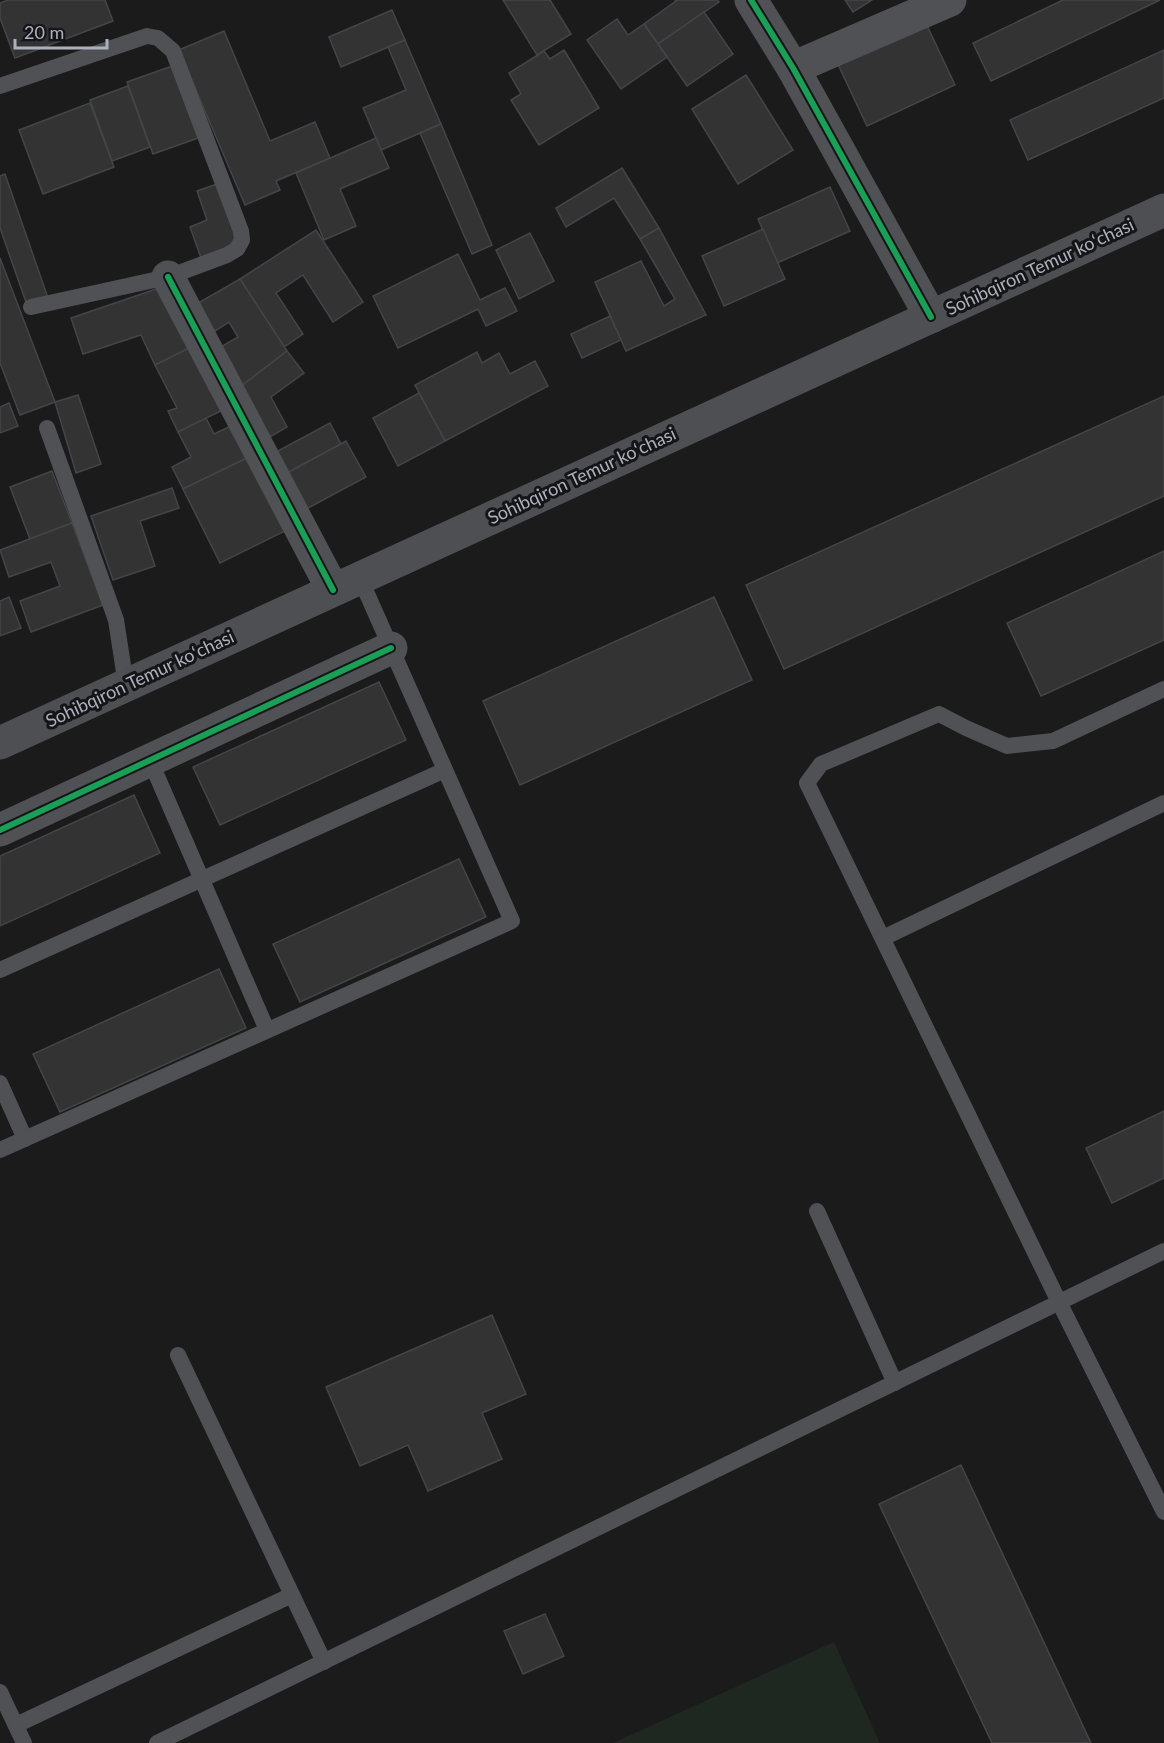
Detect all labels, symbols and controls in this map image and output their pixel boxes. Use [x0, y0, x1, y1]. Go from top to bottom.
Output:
scale bar [15, 12, 106, 50]
text: 20 m [24, 21, 64, 43]
street label: Sohibqiron Temur koʻchasi [942, 213, 1137, 319]
street label: Sohibqiron Temur koʻchasi [484, 422, 679, 528]
street label: Sohibqiron Temur koʻchasi [42, 625, 237, 731]

